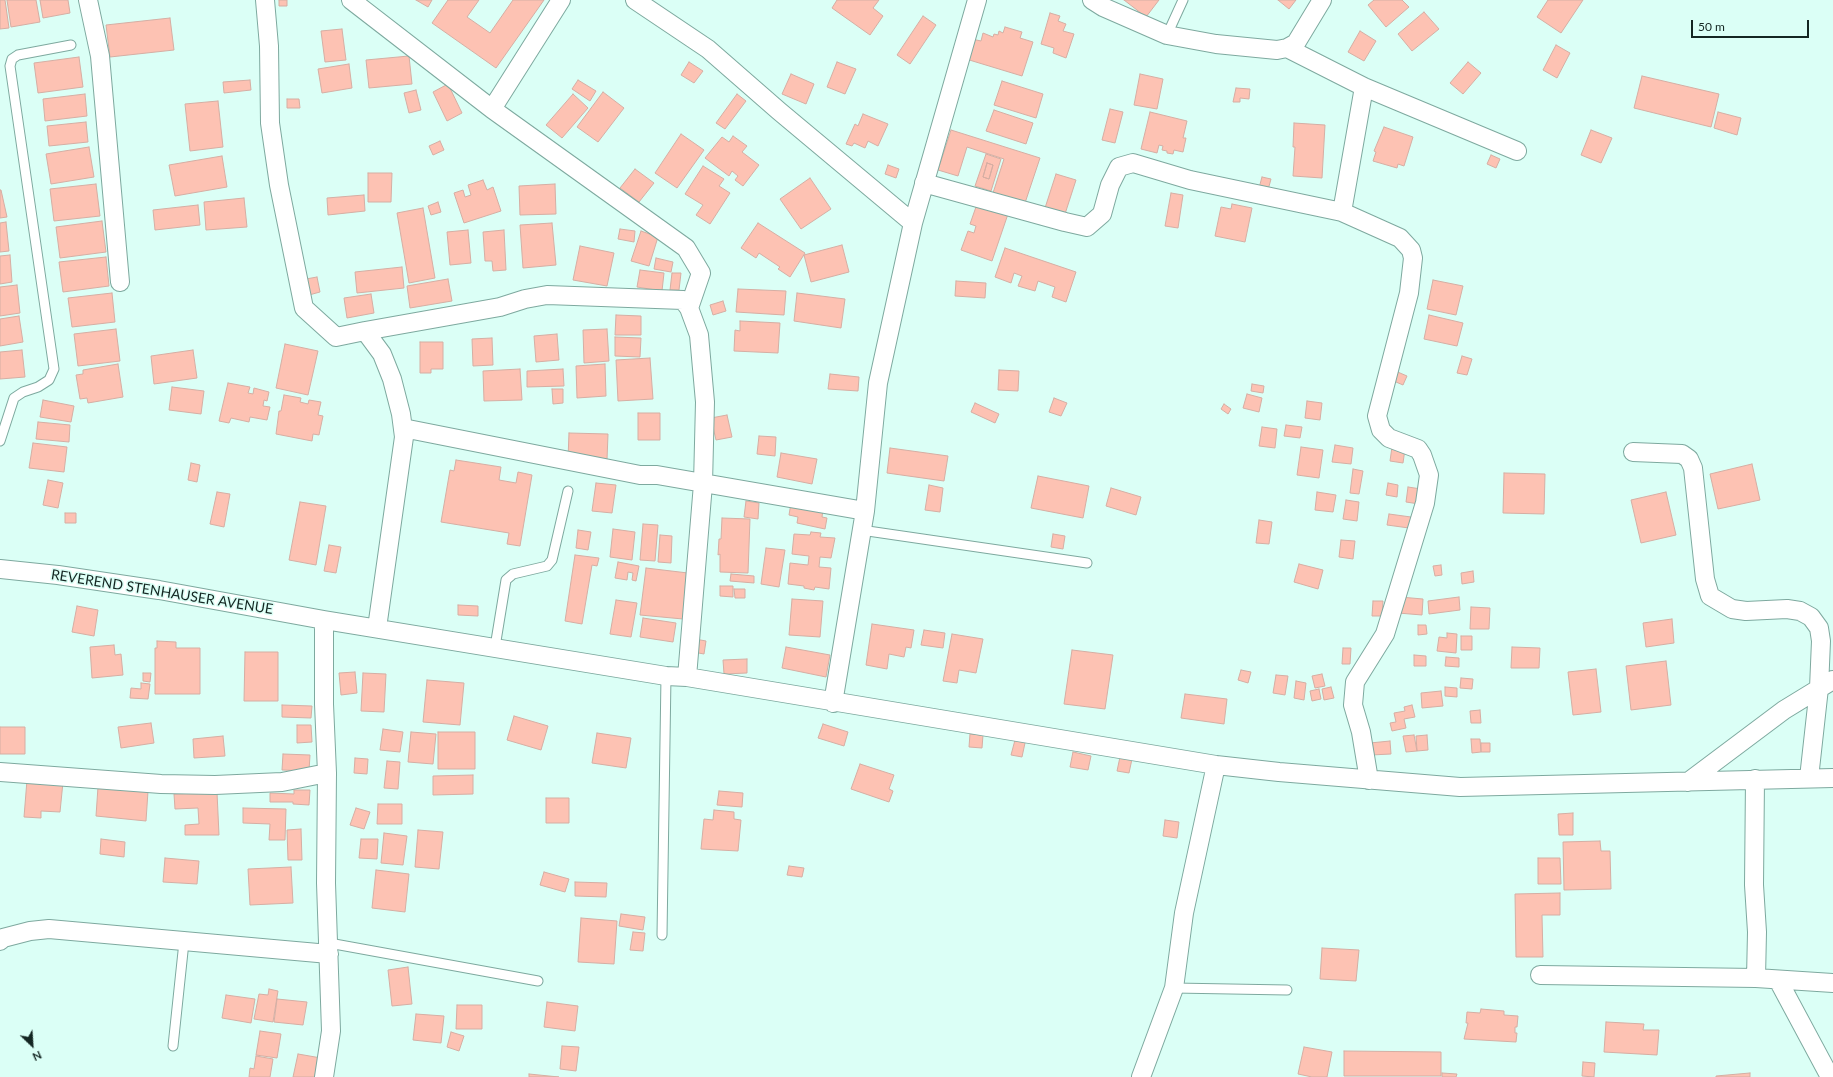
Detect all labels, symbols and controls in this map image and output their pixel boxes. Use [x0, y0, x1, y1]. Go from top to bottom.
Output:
scale bar [1693, 12, 1811, 38]
text: 50 m [1698, 19, 1725, 34]
street label: REVEREND STENHAUSER AVENUE [50, 566, 274, 618]
north arrow [12, 1025, 52, 1065]
text: N [31, 1049, 44, 1064]

